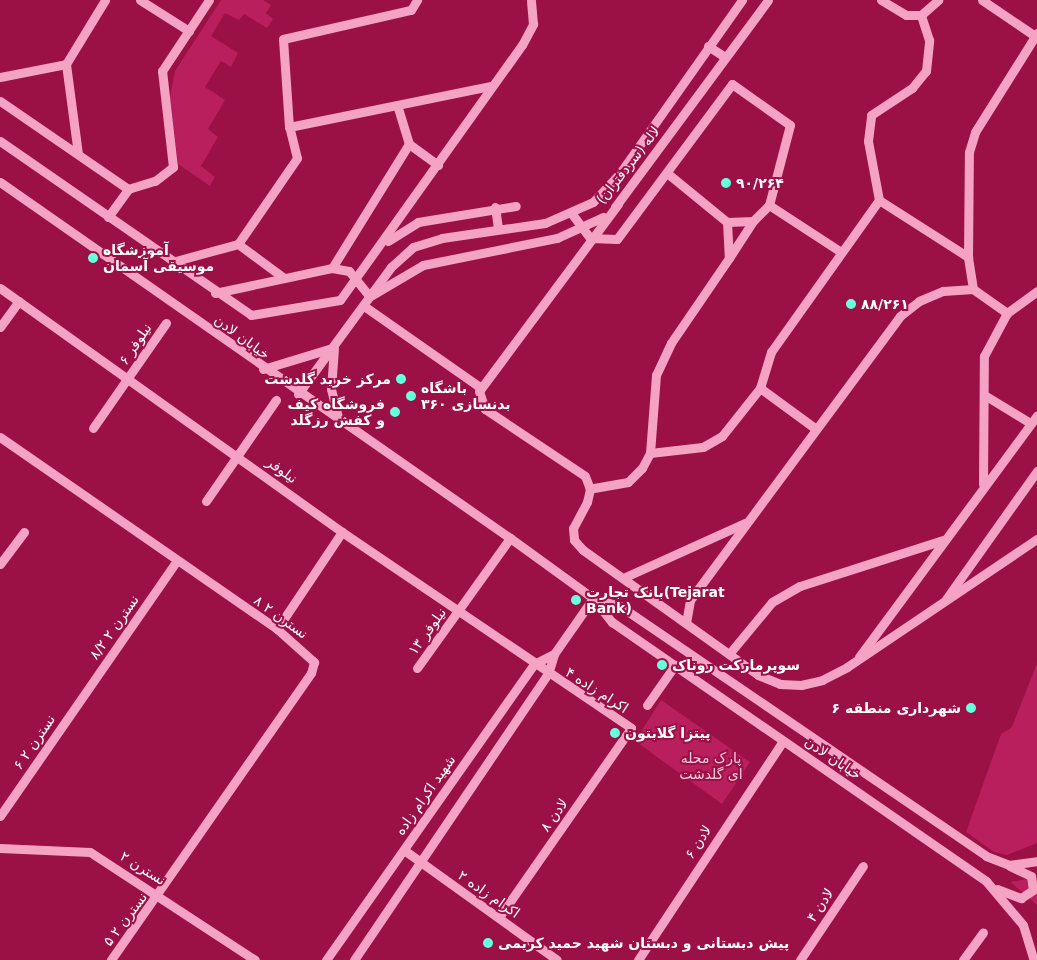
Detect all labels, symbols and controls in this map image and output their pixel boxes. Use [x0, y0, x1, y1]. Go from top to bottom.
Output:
street label: لاله (سردفتران) [593, 123, 663, 207]
place label: ۹۰/۲۶۴ [736, 175, 784, 191]
marker: ۹۰/۲۶۴ [720, 177, 732, 189]
place label: آموزشگاه موسیقی آسمان [103, 242, 214, 274]
marker: آموزشگاه موسیقی آسمان [87, 252, 99, 264]
place label: ۸۸/۲۶۱ [861, 296, 909, 312]
marker: ۸۸/۲۶۱ [845, 298, 857, 310]
street label: خیابان لادن [211, 311, 273, 363]
street label: ۶ نیلوفر [115, 320, 155, 368]
place label: مرکز خرید گلدشت [264, 371, 391, 387]
marker: مرکز خرید گلدشت [395, 373, 407, 385]
place label: باشگاه بدنسازی ۳۶۰ [421, 380, 511, 412]
marker: باشگاه بدنسازی ۳۶۰ [405, 390, 417, 402]
place label: فروشگاه کیف و کفش رزگلد [288, 396, 385, 428]
marker: فروشگاه کیف و کفش رزگلد [389, 406, 401, 418]
street label: نیلوفر [263, 453, 301, 487]
place label: بانک تجارت(Tejarat Bank) [586, 584, 725, 616]
street label: ۸/۲ نسترن ۲ [86, 592, 142, 662]
street label: ۸ نسترن ۲ [251, 592, 311, 642]
marker: بانک تجارت(Tejarat Bank) [570, 594, 582, 606]
street label: ۱۳ نیلوفر [404, 604, 450, 658]
place label: سوپرمارکت روناک [672, 657, 800, 673]
marker: سوپرمارکت روناک [656, 659, 668, 671]
street label: ۴ اکرام زاده [562, 663, 632, 717]
place label: شهرداری منطقه ۶ [832, 700, 961, 716]
marker: شهرداری منطقه ۶ [965, 702, 977, 714]
street label: ۶ نسترن ۲ [10, 711, 58, 773]
place label: پیتزا گلابتون [625, 725, 711, 741]
marker: پیتزا گلابتون [609, 727, 621, 739]
street label: خیابان لادن [802, 733, 864, 783]
park label: پارک محله ای گلدشت [679, 750, 743, 782]
street label: شهید اکرام زاده [391, 752, 459, 838]
street label: ۸ لادن [537, 795, 571, 835]
street label: ۶ لادن [681, 822, 715, 862]
street label: نسترن ۲ [117, 847, 169, 889]
street label: ۲ اکرام زاده [455, 867, 523, 921]
street label: ۴ لادن [803, 885, 837, 925]
street label: ۵ نسترن ۲ [99, 889, 151, 949]
place label: پیش دبستانی و دبستان شهید حمید کریمی [498, 935, 789, 951]
marker: پیش دبستانی و دبستان شهید حمید کریمی [482, 937, 494, 949]

